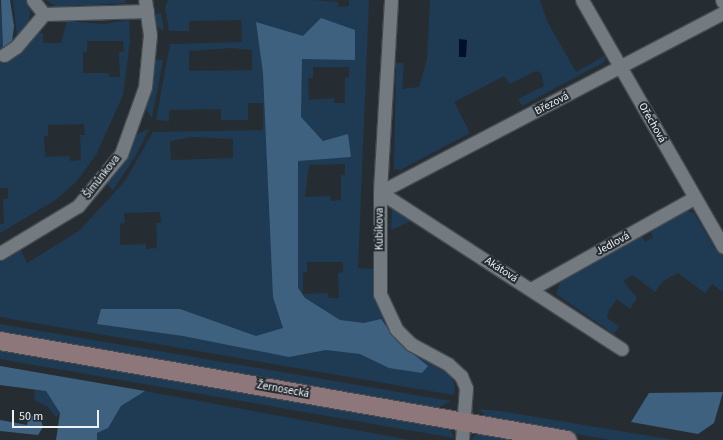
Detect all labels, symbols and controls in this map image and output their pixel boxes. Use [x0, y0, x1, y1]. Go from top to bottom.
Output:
street label: Březová [533, 90, 571, 118]
street label: Ořechová [635, 101, 669, 145]
street label: Šimůnkova [81, 153, 123, 201]
street label: Kubíkova [373, 208, 387, 250]
street label: Jedlová [594, 229, 632, 259]
street label: Akátová [482, 254, 520, 286]
street label: Žernosecká [256, 379, 310, 401]
scale bar [14, 402, 101, 428]
text: 50 m [19, 408, 43, 425]

